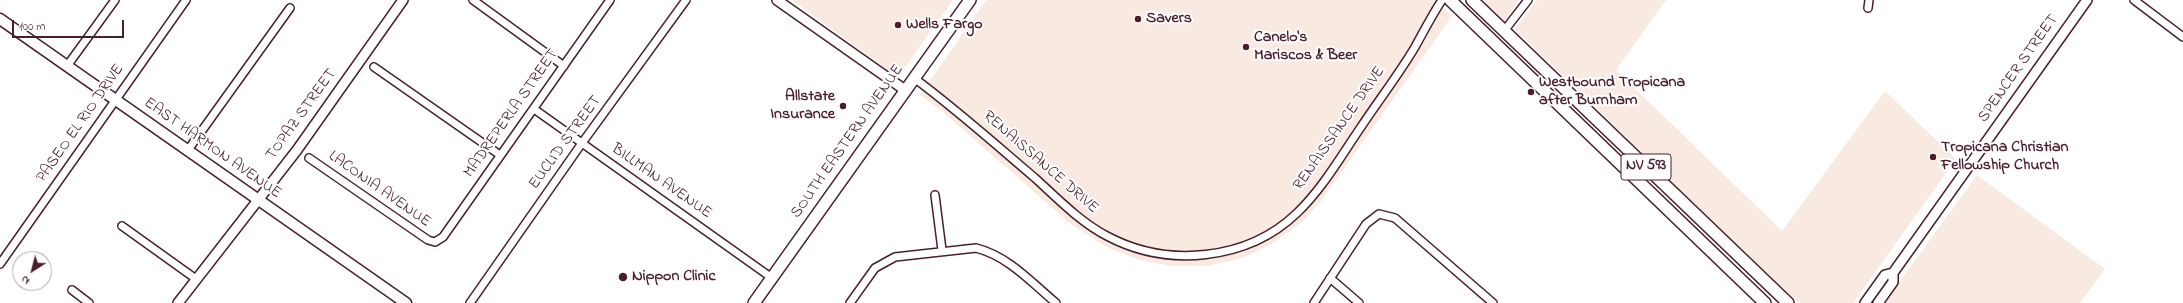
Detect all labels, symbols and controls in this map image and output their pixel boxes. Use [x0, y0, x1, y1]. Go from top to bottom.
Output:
place label: Savers [1146, 9, 1192, 29]
street label: SPENCER STREET [1975, 11, 2063, 127]
scale bar [14, 12, 126, 38]
marker: Savers [1133, 14, 1143, 24]
place label: Wells Fargo [906, 15, 983, 35]
text: 100 m [19, 18, 46, 36]
marker: Wells Fargo [893, 20, 903, 30]
place label: Canelo's Mariscos & Beer [1254, 28, 1357, 66]
marker: Canelo's Mariscos & Beer [1241, 42, 1251, 52]
street label: MADREPERLA STREET [460, 46, 564, 182]
street label: PASEO EL RIO DRIVE [33, 61, 129, 187]
street label: SOUTH EASTERN AVENUE [788, 61, 908, 223]
street label: RENAISSANCE DRIVE [1290, 63, 1390, 195]
street label: TOPAZ STREET [263, 66, 341, 164]
place label: Westbound Tropicana after Burnham [1539, 73, 1685, 111]
place label: Allstate Insurance [770, 87, 835, 125]
marker: Westbound Tropicana after Burnham [1526, 87, 1536, 97]
street label: EUCLID STREET [526, 93, 606, 193]
street label: EAST HARMON AVENUE [139, 94, 285, 204]
marker: Allstate Insurance [838, 101, 848, 111]
street label: RENAISSANCE DRIVE [978, 107, 1102, 219]
place label: Tropicana Christian Fellowship Church [1941, 138, 2068, 176]
street label: BILLMAN AVENUE [607, 140, 715, 224]
street label: LACONIA AVENUE [324, 148, 434, 232]
marker: Tropicana Christian Fellowship Church [1928, 152, 1938, 162]
road number: NV 593 [1621, 154, 1671, 180]
north arrow [12, 251, 52, 291]
place label: Nippon Clinic [632, 267, 716, 287]
text: N [18, 271, 33, 289]
marker: Nippon Clinic [617, 271, 629, 283]

